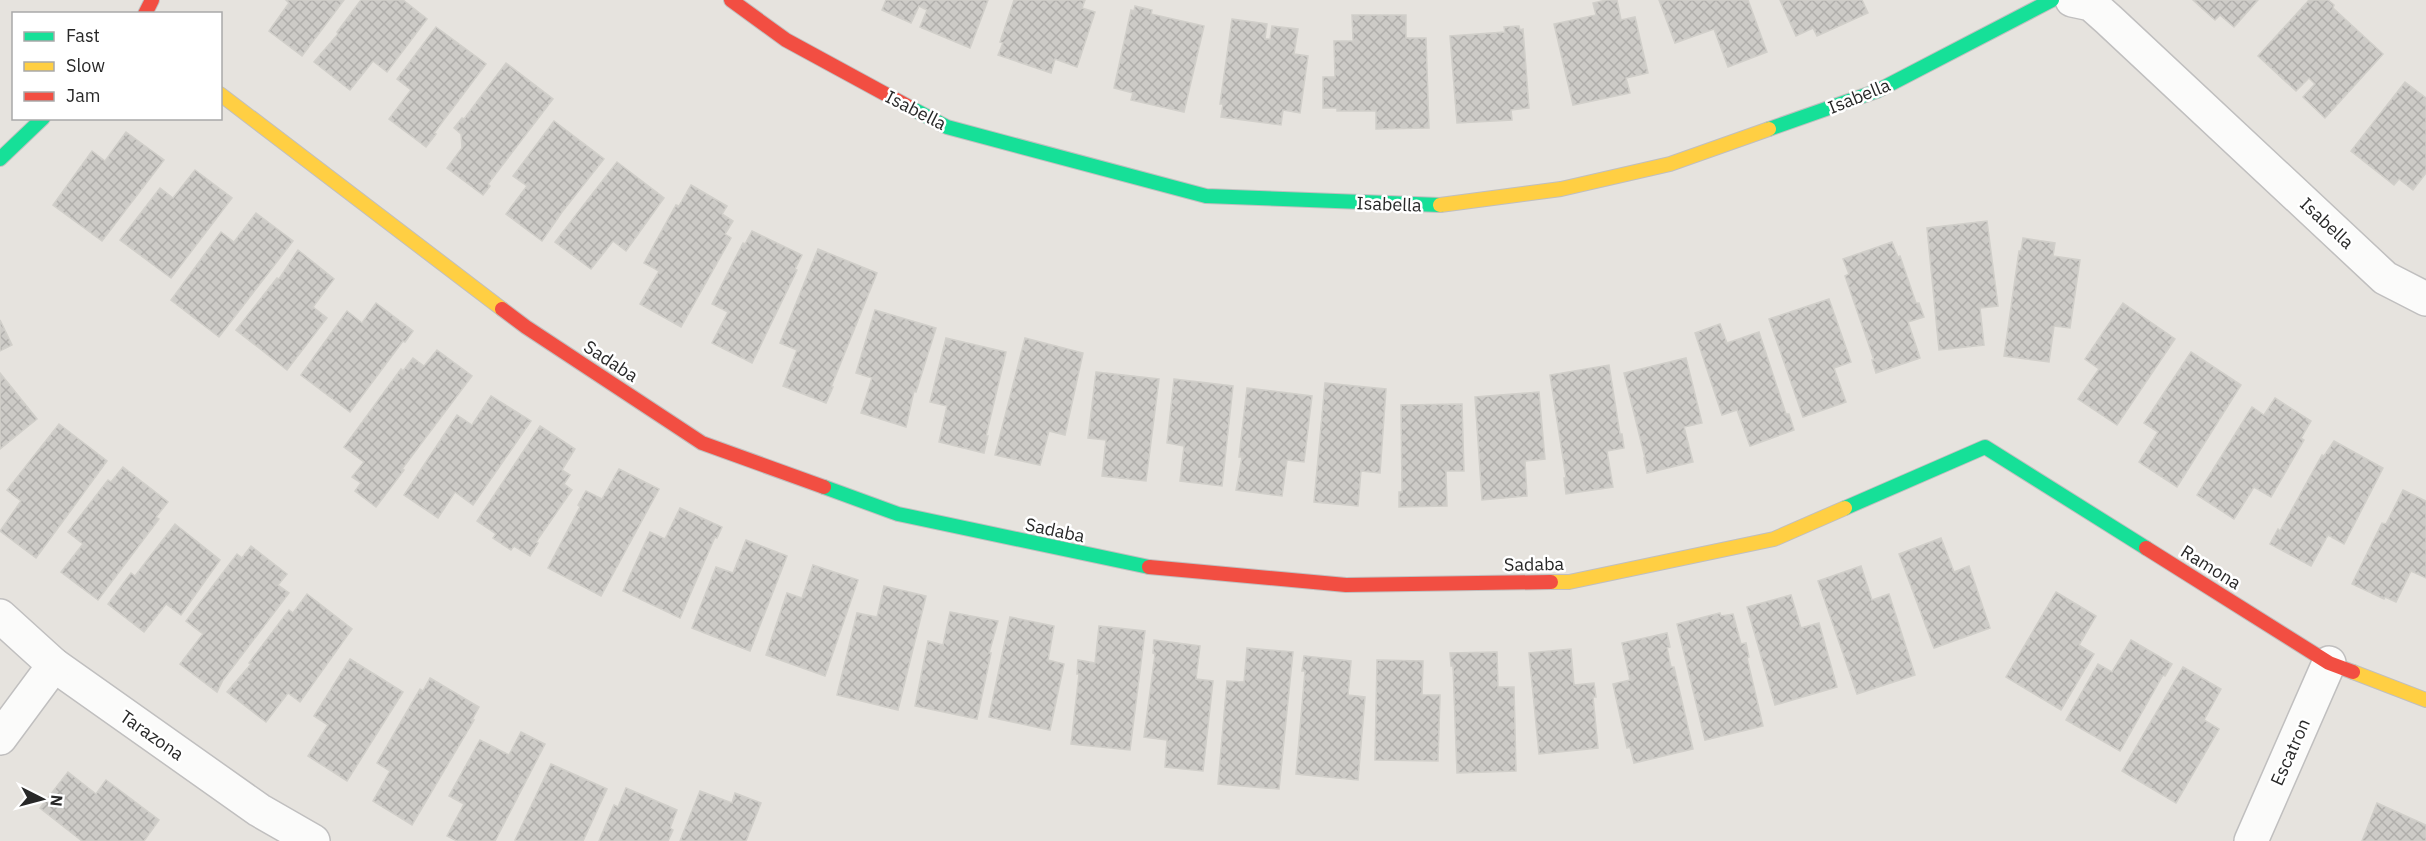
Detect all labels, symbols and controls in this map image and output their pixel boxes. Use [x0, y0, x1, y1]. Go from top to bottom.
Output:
legend [12, 12, 222, 120]
text: Fast [66, 24, 100, 47]
text: Slow [66, 54, 105, 77]
street label: Isabella [1824, 73, 1894, 119]
text: Jam [66, 84, 101, 107]
street label: Isabella [882, 85, 951, 135]
street label: Isabella [1356, 191, 1422, 217]
street label: Isabella [2295, 192, 2359, 254]
street label: Sadaba [579, 335, 643, 387]
street label: Sadaba [1023, 512, 1087, 548]
street label: Ramona [2177, 540, 2246, 595]
street label: Sadaba [1504, 552, 1565, 576]
street label: Tarazona [116, 705, 189, 766]
street label: Escatron [2265, 715, 2315, 789]
north arrow [12, 769, 72, 829]
text: N [46, 794, 67, 807]

